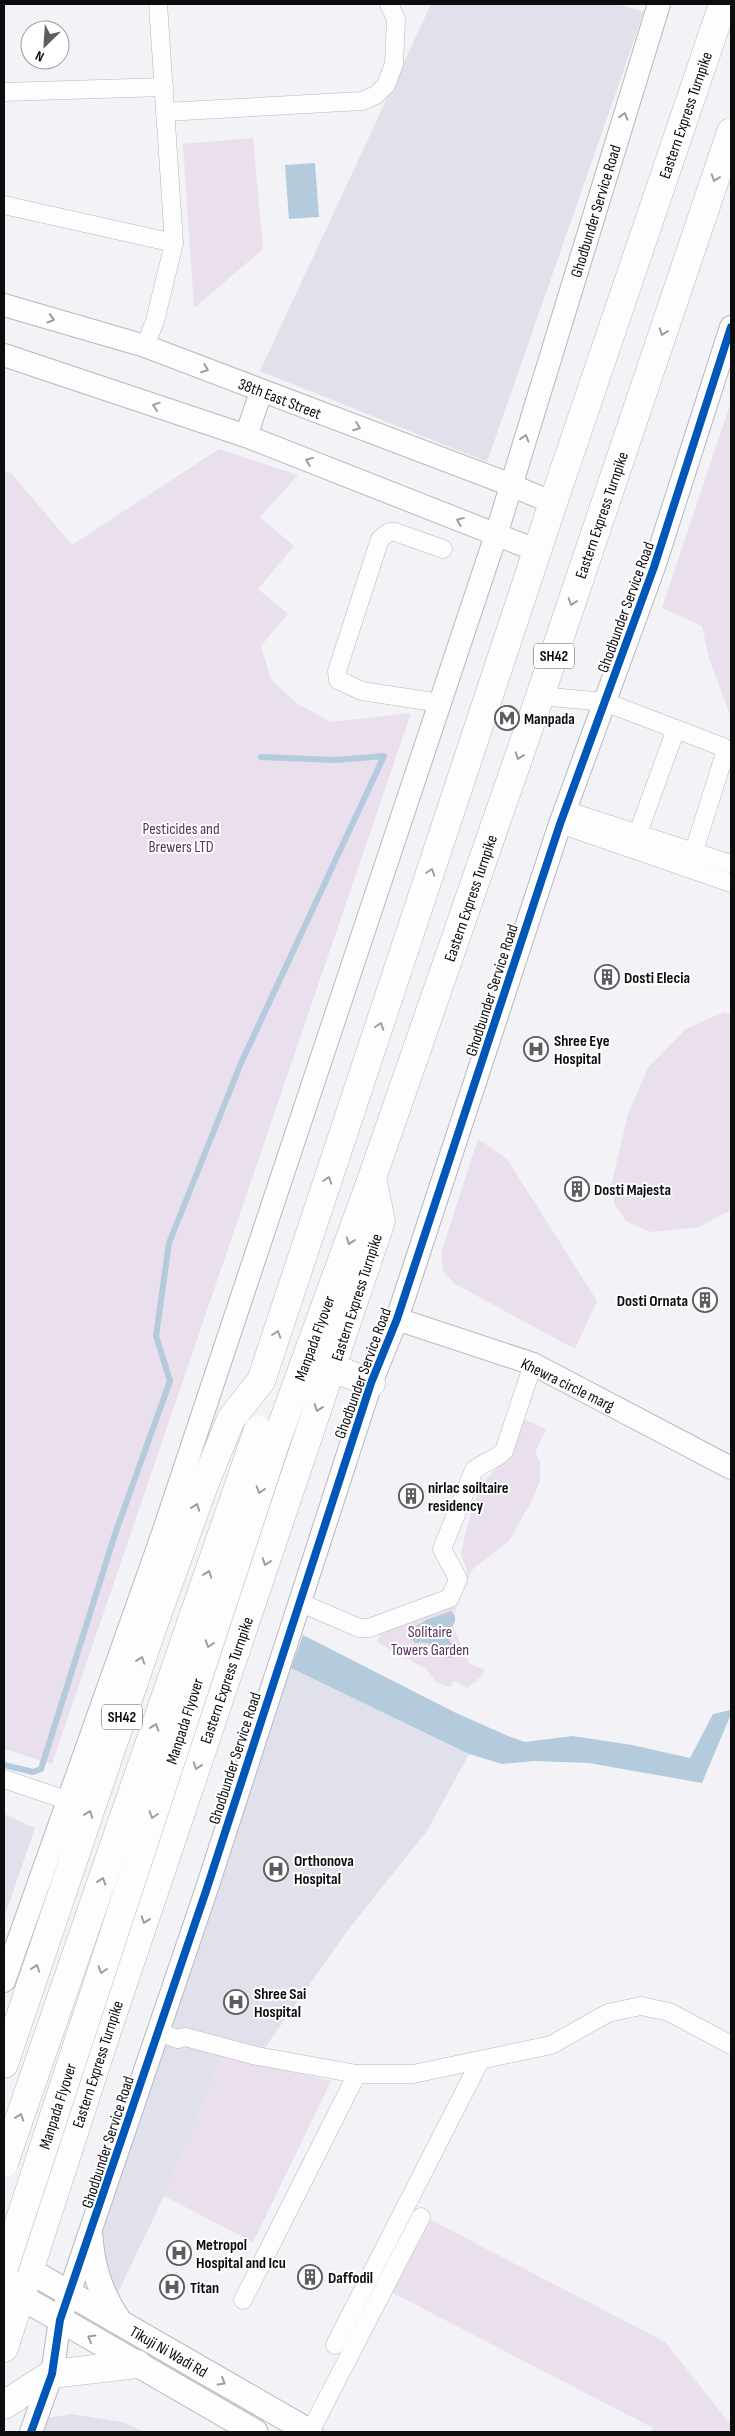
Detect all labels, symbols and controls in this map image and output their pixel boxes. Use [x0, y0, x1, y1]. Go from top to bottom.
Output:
north arrow [20, 20, 70, 70]
text: N [33, 47, 47, 66]
street label: Eastern Express Turnpike [656, 50, 717, 181]
one-way arrow [619, 112, 629, 120]
street label: Ghodbunder Service Road [567, 143, 626, 280]
one-way arrow [711, 173, 721, 182]
one-way arrow [46, 313, 54, 323]
one-way arrow [658, 327, 668, 336]
one-way arrow [200, 363, 209, 374]
street label: 38th East Street [235, 375, 324, 424]
one-way arrow [152, 402, 161, 412]
one-way arrow [352, 421, 360, 431]
one-way arrow [519, 434, 529, 443]
street label: Eastern Express Turnpike [572, 450, 633, 581]
one-way arrow [305, 457, 314, 467]
one-way arrow [456, 517, 465, 527]
street label: Ghodbunder Service Road [594, 540, 659, 675]
one-way arrow [567, 597, 577, 606]
road number: SH42 [534, 644, 574, 668]
metro station icon: Manpada [494, 705, 520, 731]
place label: Manpada [524, 710, 575, 729]
one-way arrow [515, 751, 525, 760]
park label: Pesticides and Brewers LTD [142, 820, 220, 857]
street label: Eastern Express Turnpike [441, 833, 502, 964]
one-way arrow [425, 868, 435, 877]
street label: Ghodbunder Service Road [462, 922, 523, 1059]
building icon: Dosti Elecia [594, 964, 620, 990]
place label: Dosti Elecia [624, 969, 690, 988]
one-way arrow [374, 1022, 384, 1031]
place label: Shree Eye Hospital [554, 1032, 610, 1069]
hospital icon: Shree Eye Hospital [523, 1036, 549, 1062]
one-way arrow [323, 1176, 333, 1185]
building icon: Dosti Majesta [564, 1176, 590, 1202]
place label: Dosti Majesta [594, 1181, 671, 1200]
street label: Eastern Express Turnpike [328, 1231, 387, 1363]
one-way arrow [346, 1236, 356, 1244]
building icon: Dosti Ornata [692, 1287, 718, 1313]
place label: Dosti Ornata [617, 1292, 688, 1311]
street label: Manpada Flyover [291, 1293, 340, 1384]
street label: Ghodbunder Service Road [331, 1306, 396, 1441]
one-way arrow [271, 1331, 281, 1339]
street label: Khewra circle marg [518, 1355, 617, 1416]
one-way arrow [314, 1404, 324, 1412]
place label: nirlac soiltaire residency [428, 1479, 509, 1516]
building icon: nirlac soiltaire residency [398, 1483, 424, 1509]
one-way arrow [256, 1485, 266, 1494]
one-way arrow [190, 1503, 200, 1512]
one-way arrow [262, 1558, 272, 1566]
one-way arrow [203, 1570, 213, 1579]
street label: Eastern Express Turnpike [197, 1615, 258, 1746]
park label: Solitaire Towers Garden [391, 1623, 469, 1660]
one-way arrow [205, 1640, 215, 1648]
one-way arrow [135, 1656, 145, 1665]
street label: Manpada Flyover [163, 1676, 208, 1767]
street label: Ghodbunder Service Road [205, 1690, 266, 1827]
road number: SH42 [102, 1704, 142, 1730]
one-way arrow [149, 1724, 159, 1732]
one-way arrow [193, 1761, 203, 1770]
one-way arrow [83, 1810, 93, 1819]
one-way arrow [149, 1810, 159, 1819]
place label: Orthonova Hospital [294, 1852, 354, 1889]
hospital icon: Orthonova Hospital [263, 1856, 289, 1882]
one-way arrow [96, 1877, 106, 1886]
one-way arrow [141, 1915, 151, 1924]
one-way arrow [31, 1964, 41, 1972]
one-way arrow [98, 1965, 108, 1973]
place label: Shree Sai Hospital [254, 1985, 306, 2022]
hospital icon: Shree Sai Hospital [223, 1989, 249, 2015]
street label: Eastern Express Turnpike [69, 1998, 128, 2130]
street label: Manpada Flyover [36, 2061, 81, 2152]
street label: Ghodbunder Service Road [78, 2074, 139, 2211]
one-way arrow [14, 2113, 24, 2122]
place label: Metropol Hospital and Icu [196, 2236, 286, 2273]
hospital icon: Metropol Hospital and Icu [166, 2240, 192, 2266]
building icon: Daffodil [297, 2264, 323, 2290]
place label: Daffodil [328, 2269, 373, 2288]
hospital icon: Titan [159, 2274, 185, 2300]
place label: Titan [190, 2279, 219, 2298]
street label: Tikuji Ni Wadi Rd [126, 2322, 210, 2382]
one-way arrow [88, 2334, 97, 2344]
one-way arrow [217, 2376, 226, 2386]

